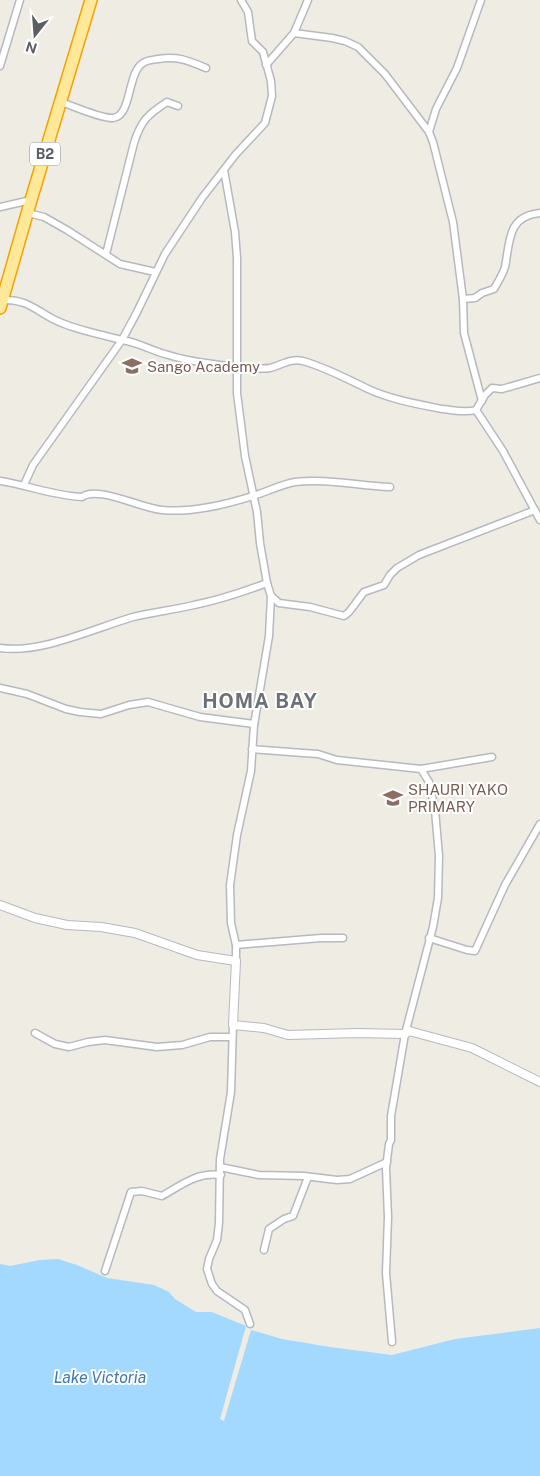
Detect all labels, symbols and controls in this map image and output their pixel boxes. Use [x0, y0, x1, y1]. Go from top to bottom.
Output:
north arrow [10, 10, 60, 60]
text: N [24, 38, 39, 57]
road number: B2 [30, 142, 60, 166]
school or university icon: Sango Academy [121, 355, 143, 377]
place label: Sango Academy [147, 358, 260, 375]
district label: HOMA BAY [202, 689, 318, 713]
place label: SHAURI YAKO PRIMARY [408, 781, 508, 815]
school or university icon: SHAURI YAKO PRIMARY [382, 787, 404, 809]
water label: Lake Victoria [54, 1368, 146, 1387]

